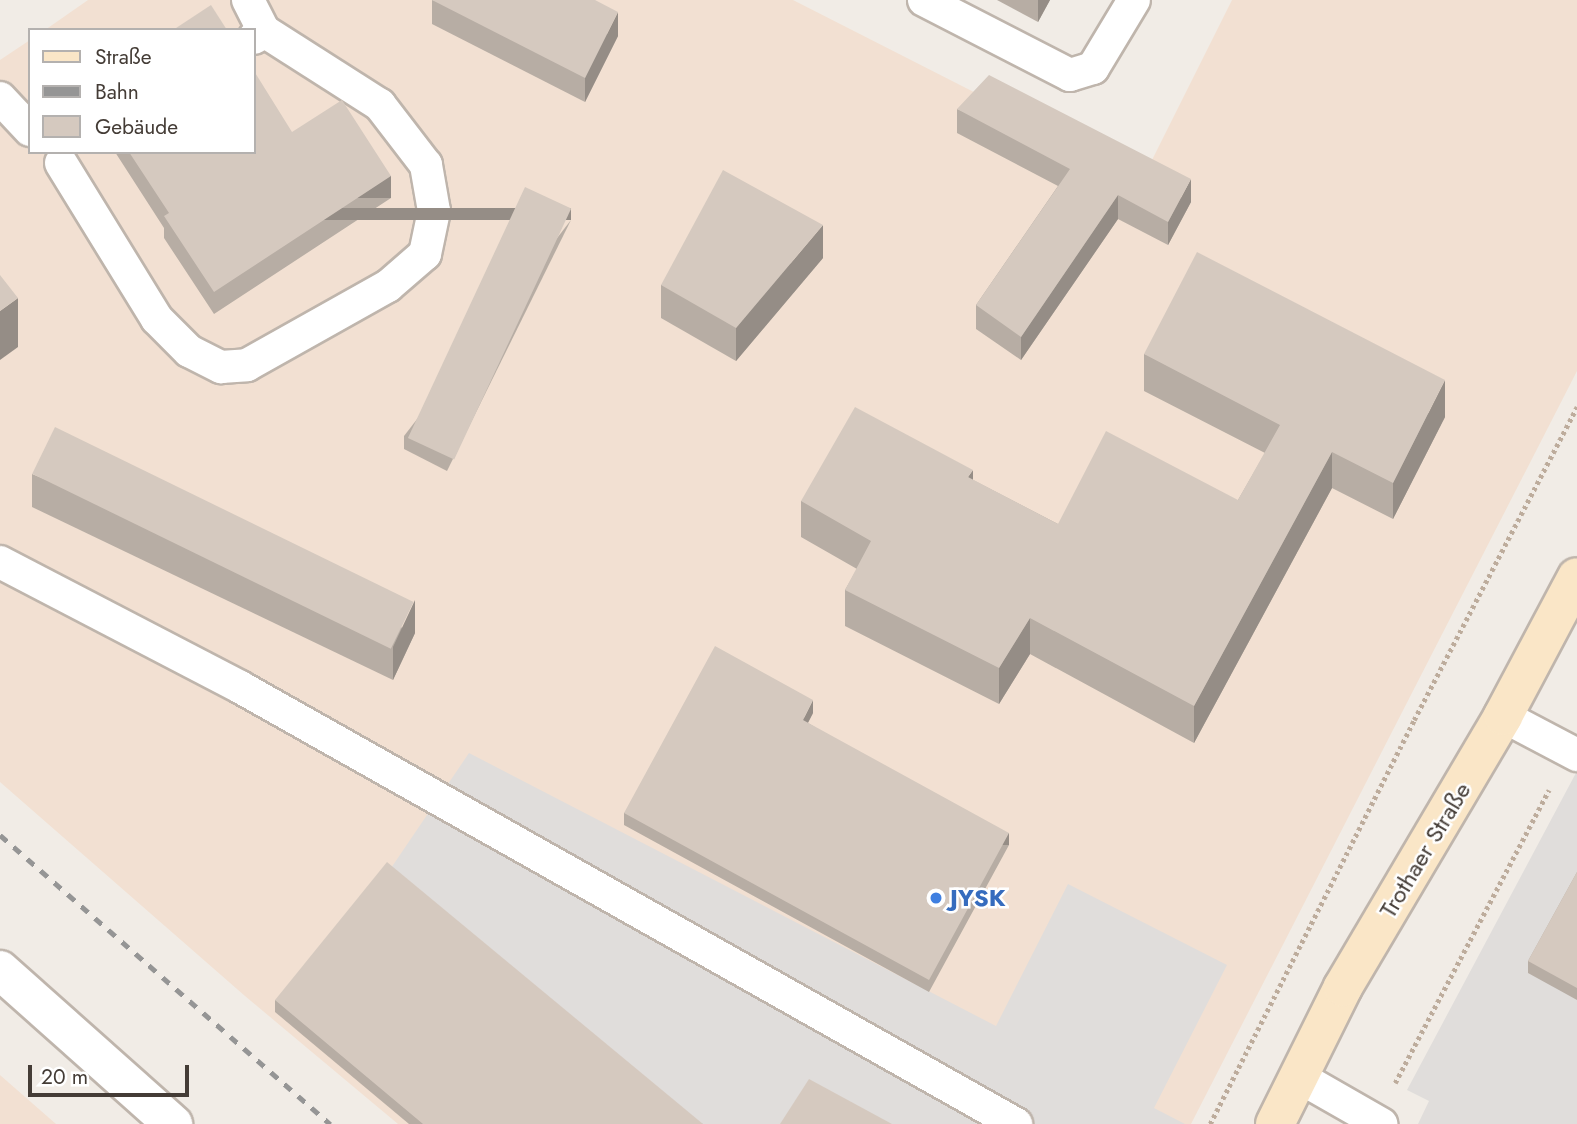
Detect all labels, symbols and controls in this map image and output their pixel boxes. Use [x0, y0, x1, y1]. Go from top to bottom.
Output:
legend [28, 28, 256, 154]
text: Straße [95, 42, 152, 72]
text: Bahn [95, 77, 139, 107]
text: Gebäude [95, 112, 178, 142]
street label: Trothaer Straße [1373, 777, 1477, 923]
place label: JYSK [950, 884, 1006, 912]
marker: JYSK [928, 890, 944, 906]
scale bar [32, 1050, 192, 1094]
text: 20 m [41, 1062, 88, 1092]

